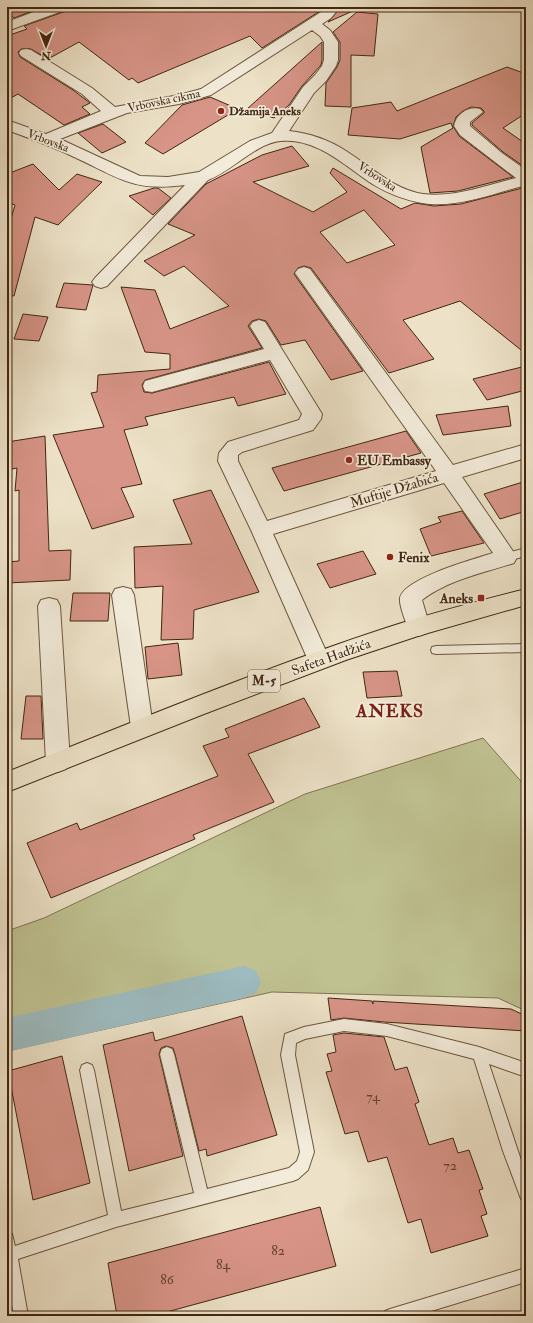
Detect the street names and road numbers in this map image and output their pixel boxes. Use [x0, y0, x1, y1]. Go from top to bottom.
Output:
street label: Vrbovska cikma [126, 86, 203, 116]
street label: Vrbovska [25, 126, 72, 156]
street label: Vrbovska [355, 159, 400, 196]
street label: Muftije Džabića [348, 468, 440, 511]
street label: Safeta Hadžića [289, 635, 373, 679]
road number: M-5 [248, 670, 280, 692]

